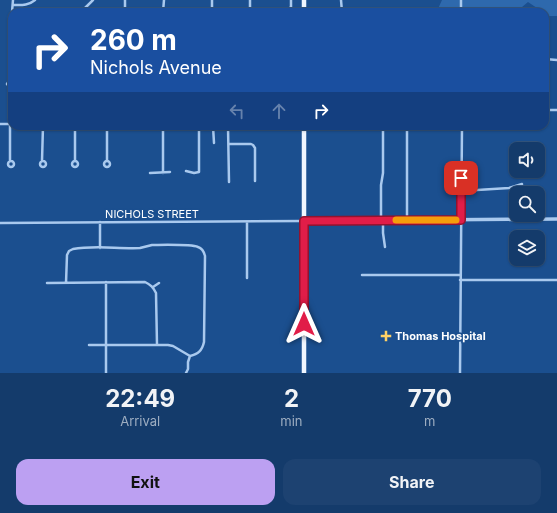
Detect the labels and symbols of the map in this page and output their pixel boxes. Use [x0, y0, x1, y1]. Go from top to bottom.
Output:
pin [444, 161, 478, 195]
street label: NICHOLS STREET [105, 207, 199, 221]
position arrow [283, 303, 325, 345]
place label: Thomas Hospital [395, 329, 486, 343]
marker: Thomas Hospital [380, 330, 392, 342]

